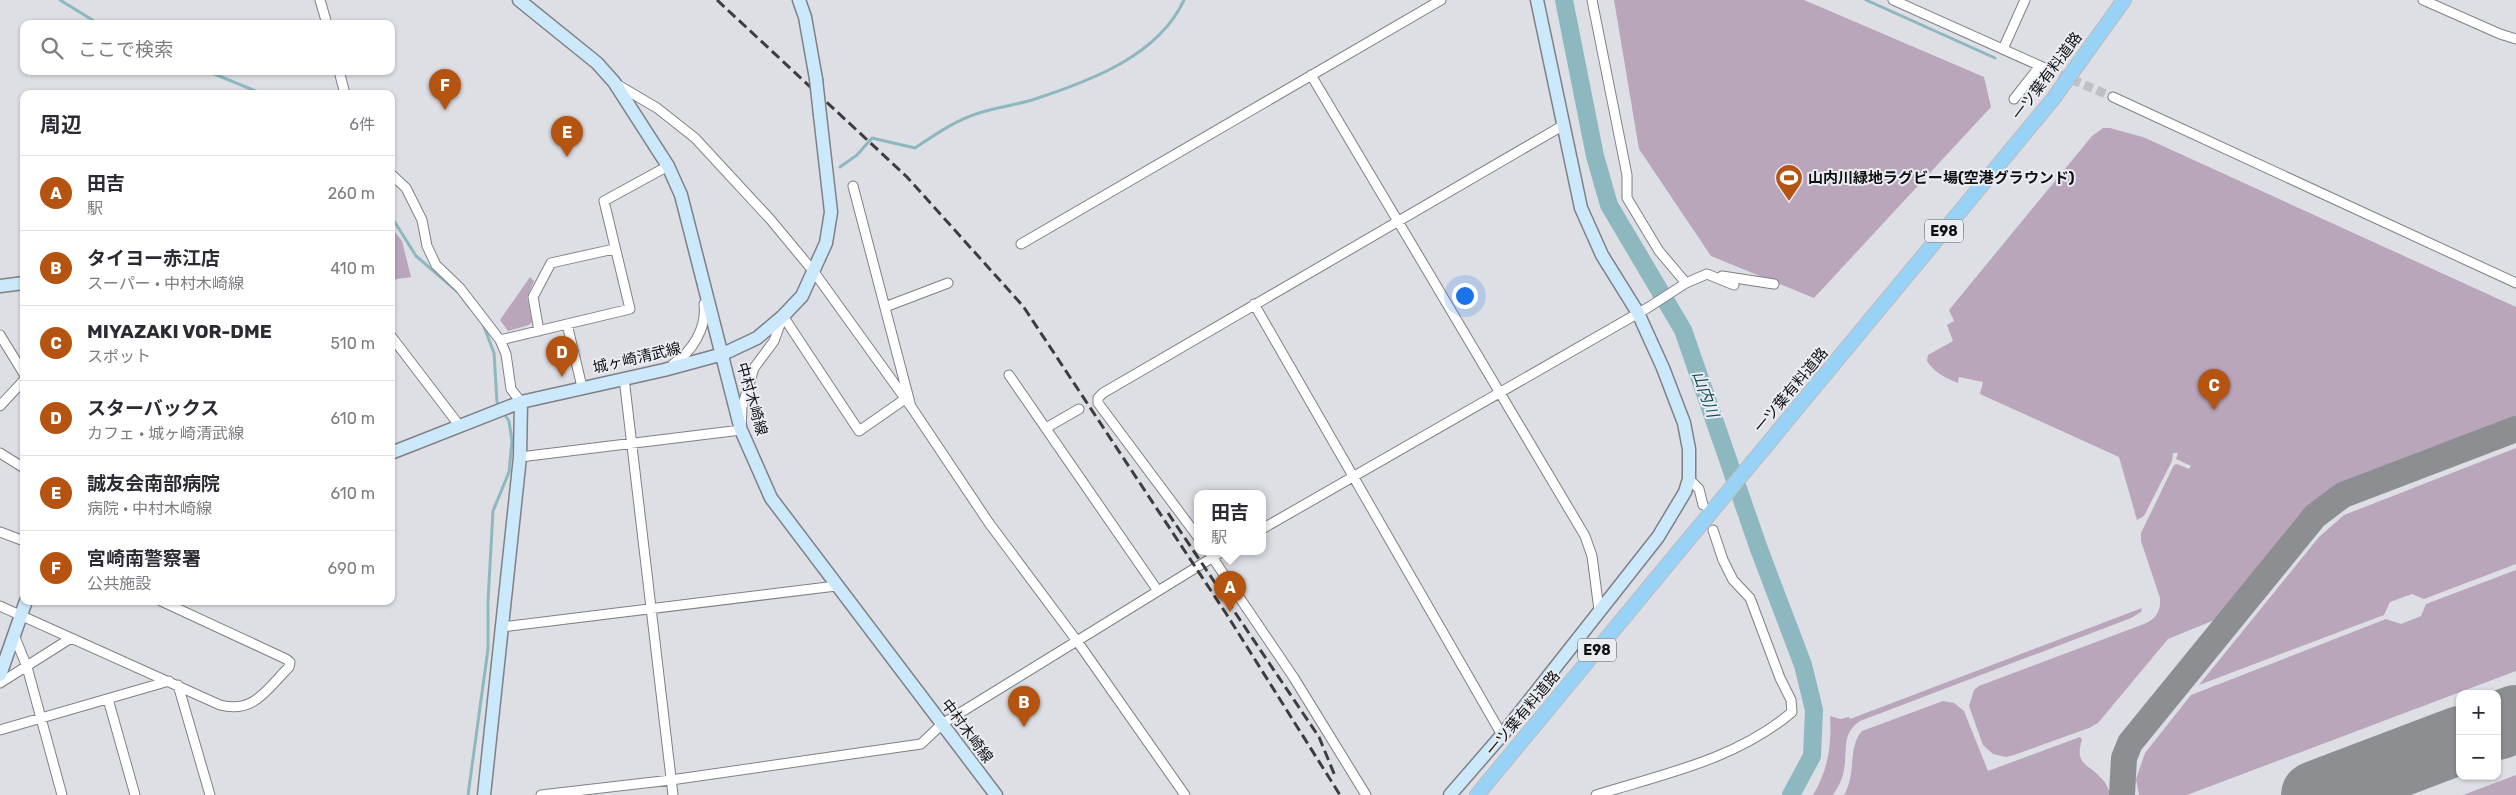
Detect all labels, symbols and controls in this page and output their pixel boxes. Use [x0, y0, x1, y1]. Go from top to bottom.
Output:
search box [20, 20, 395, 75]
street label: 一ツ葉有料道路 [2008, 29, 2086, 123]
icon: search [38, 34, 66, 62]
text: ここで検索 [78, 38, 173, 61]
pin: F [429, 69, 461, 110]
text: 周辺 [40, 112, 82, 137]
text: 6件 [349, 115, 375, 134]
pin: E [551, 116, 583, 157]
sports icon: 山内川緑地ラグビー場(空港グラウンド) [1774, 163, 1804, 202]
place label: 山内川緑地ラグビー場(空港グラウンド) [1808, 169, 2075, 187]
text: 田吉 [87, 172, 125, 195]
text: A [50, 184, 62, 203]
text: 260 m [328, 184, 375, 203]
text: 駅 [87, 199, 103, 218]
road number: E98 [1925, 220, 1963, 242]
text: タイヨー赤江店 [87, 247, 220, 270]
text: B [50, 259, 62, 278]
text: 410 m [330, 259, 375, 278]
text: スーパー · 中村木崎線 [87, 274, 244, 293]
your location [1452, 283, 1478, 309]
text: MIYAZAKI VOR-DME [87, 320, 272, 343]
text: C [50, 334, 62, 353]
text: 510 m [331, 334, 375, 353]
pin: D [546, 336, 578, 377]
street label: 城ヶ崎清武線 [591, 339, 683, 377]
street label: 一ツ葉有料道路 [1750, 344, 1832, 436]
text: スポット [87, 347, 151, 366]
street label: 中村木崎線 [733, 360, 771, 438]
water label: 山内川 [1688, 368, 1723, 422]
pin: C [2198, 369, 2230, 410]
text: スターバックス [87, 397, 219, 420]
text: D [50, 409, 62, 428]
text: 610 m [331, 409, 375, 428]
text: カフェ · 城ヶ崎清武線 [87, 424, 244, 443]
text: 誠友会南部病院 [87, 472, 220, 495]
text: E [51, 484, 61, 503]
text: 610 m [331, 484, 375, 503]
popup [1194, 490, 1266, 555]
text: 病院 · 中村木崎線 [87, 499, 212, 518]
text: 田吉 [1211, 501, 1249, 524]
text: 駅 [1211, 528, 1227, 547]
text: 宮崎南警察署 [87, 547, 201, 570]
text: F [51, 559, 61, 578]
text: 690 m [328, 559, 375, 578]
pin: A [1214, 571, 1246, 612]
text: 公共施設 [87, 574, 151, 593]
road number: E98 [1578, 638, 1616, 662]
street label: 一ツ葉有料道路 [1482, 667, 1564, 759]
pin: B [1008, 686, 1040, 727]
map controls [2456, 690, 2501, 780]
button: + [2456, 690, 2501, 735]
street label: 中村木崎線 [937, 696, 997, 766]
button: − [2456, 735, 2501, 780]

